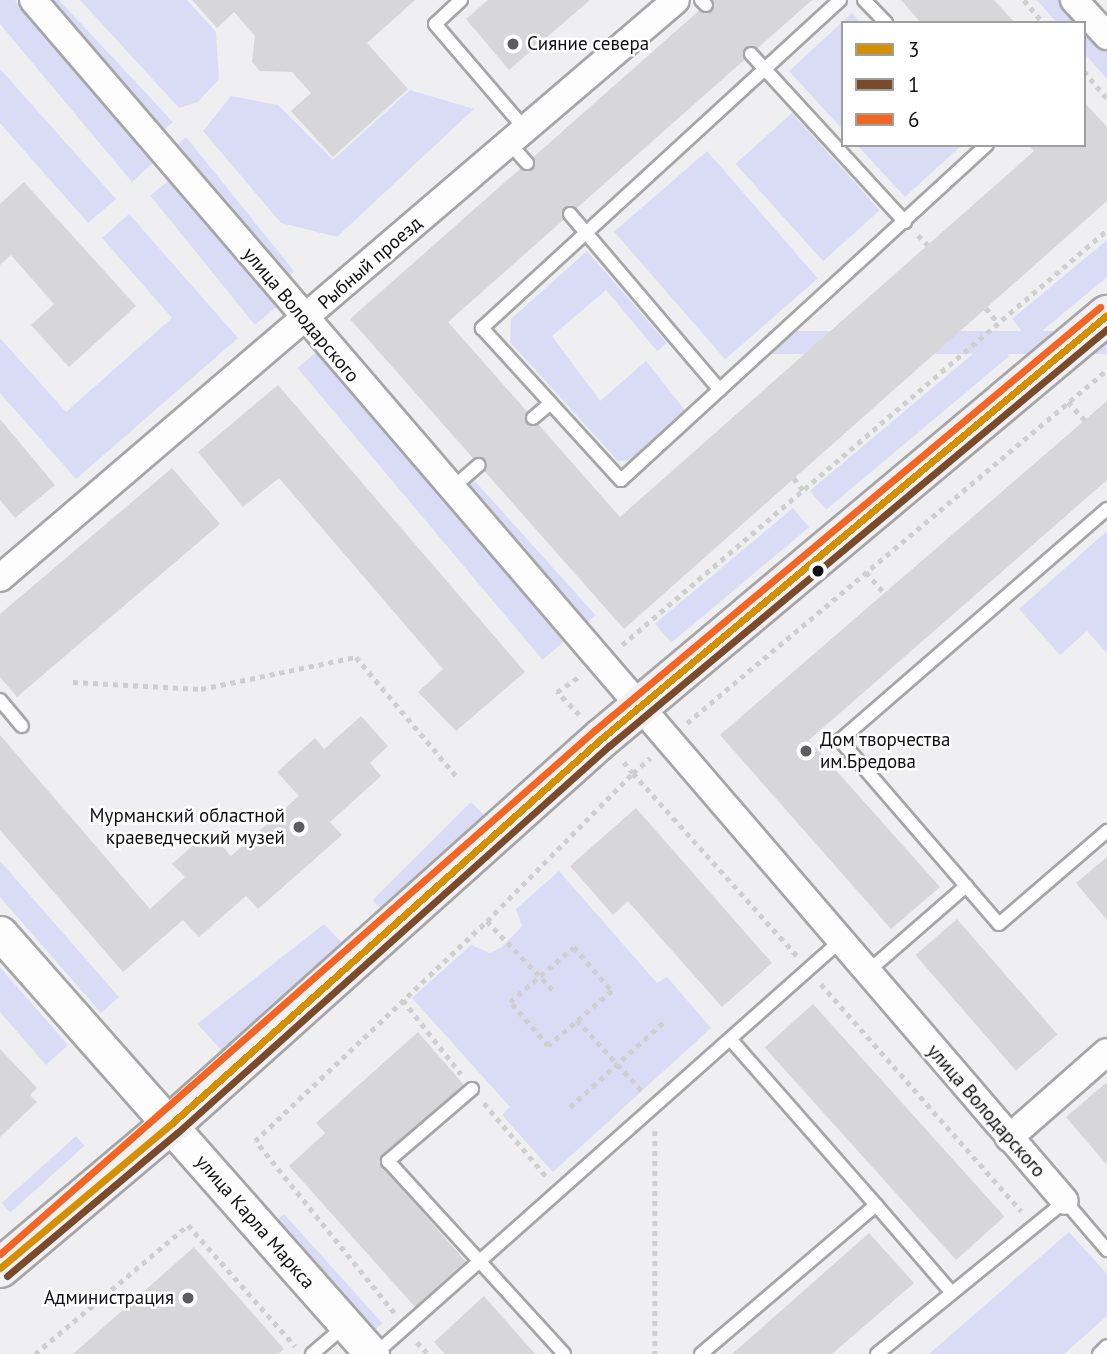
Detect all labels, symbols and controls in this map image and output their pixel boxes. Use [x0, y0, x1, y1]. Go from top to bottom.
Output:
legend [841, 21, 1086, 147]
place label: Сияние севера [527, 33, 649, 55]
marker: Сияние севера [505, 36, 521, 52]
text: 3 [908, 36, 919, 63]
text: 1 [908, 71, 919, 98]
text: 6 [908, 106, 919, 133]
street label: Рыбный проезд [314, 212, 426, 314]
street label: улица Володарского [238, 243, 364, 387]
unlabelled marker [811, 564, 825, 578]
place label: Дом творчества им.Бредова [820, 729, 951, 773]
marker: Дом творчества им.Бредова [798, 743, 814, 759]
place label: Мурманский областной краеведческий музей [90, 805, 285, 849]
marker: Мурманский областной краеведческий музей [291, 819, 307, 835]
street label: улица Володарского [922, 1040, 1050, 1182]
street label: улица Карла Маркса [191, 1150, 319, 1294]
place label: Администрация [44, 1287, 174, 1309]
marker: Администрация [180, 1290, 196, 1306]

